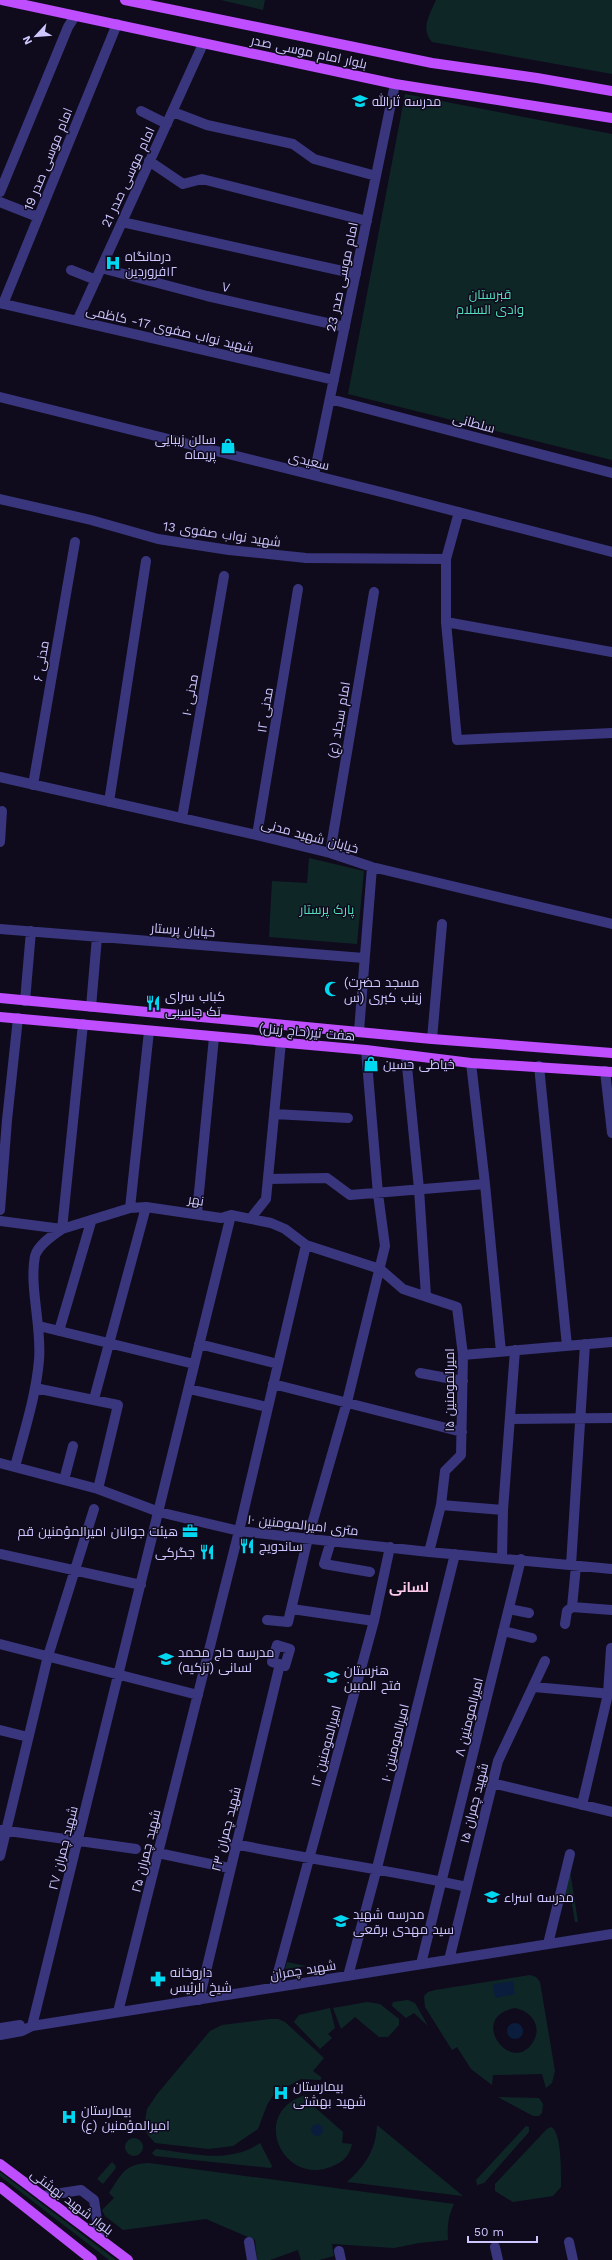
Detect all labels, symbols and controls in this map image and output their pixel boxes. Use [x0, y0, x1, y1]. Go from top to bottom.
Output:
north arrow [16, 16, 56, 56]
street label: بلوار امام موسی صدر [248, 32, 368, 74]
text: N [20, 34, 35, 47]
school or university icon: مدرسه ثارالله [351, 92, 369, 110]
place label: مدرسه ثارالله [372, 93, 441, 109]
street label: امام موسی صدر 19 [21, 105, 77, 213]
street label: امام موسی صدر 21 [98, 124, 160, 230]
street label: امام موسی صدر 23 [323, 221, 363, 333]
place label: درمانگاه ١٢فروردین [125, 249, 177, 279]
hospital icon: درمانگاه ١٢فروردین [104, 254, 122, 272]
street label: ۷ [220, 279, 232, 295]
park label: قبرستان وادی السلام [456, 287, 524, 319]
street label: شهید نواب صفوی 17- کاظمی [85, 302, 255, 356]
street label: سلطانی [451, 410, 497, 436]
place label: سالن زیبایی پریماه [155, 432, 217, 464]
shop icon: سالن زیبایی پریماه [219, 437, 237, 455]
street label: سعیدی [287, 449, 331, 473]
street label: شهید نواب صفوی 13 [162, 518, 282, 550]
street label: مدنی ۶ [30, 640, 52, 682]
street label: مدنی ۱۰ [179, 673, 201, 717]
street label: امام سجاد (ع) [325, 680, 355, 760]
street label: مدنی ۱۲ [254, 686, 276, 734]
street label: خیابان شهید مدنی [260, 816, 360, 856]
park label: پارک پرستار [299, 902, 355, 919]
street label: خیابان پرستار [149, 920, 216, 942]
place label: (مسجد حضرت زینب کبری (س [344, 975, 422, 1005]
mosque icon: (مسجد حضرت زینب کبری (س [323, 980, 341, 998]
place label: کباب سرای تک جاسبی [165, 989, 225, 1019]
restaurant icon: کباب سرای تک جاسبی [144, 994, 162, 1012]
street label: هفت تیر(حاج زینل) [258, 1020, 356, 1045]
shop icon: خیاطی حسین [362, 1055, 380, 1073]
place label: خیاطی حسین [383, 1057, 455, 1072]
street label: نهر [186, 1191, 205, 1209]
street label: امیرالمومنین ۱۵ [442, 1348, 457, 1432]
street label: ۱۰ متری امیرالمومنین [247, 1512, 359, 1538]
office icon: هیئت جوانان امیرالمؤمنین قم [181, 1522, 199, 1540]
place label: هیئت جوانان امیرالمؤمنین قم [17, 1524, 178, 1541]
restaurant icon: ساندویچ [238, 1537, 256, 1555]
place label: ساندویچ [259, 1539, 303, 1555]
restaurant icon: جگرکی [198, 1543, 216, 1561]
place label: جگرکی [155, 1545, 195, 1560]
district label: لسانی [389, 1579, 429, 1596]
place label: مدرسه حاج محمد لسانی (تزکیه) [178, 1645, 274, 1675]
school or university icon: مدرسه حاج محمد لسانی (تزکیه) [157, 1650, 175, 1668]
place label: هنرستان فتح المبین [344, 1663, 401, 1694]
school or university icon: هنرستان فتح المبین [323, 1668, 341, 1686]
street label: امیرالمومنین ۸ [452, 1676, 486, 1758]
street label: امیرالمومنین ۱۰ [378, 1703, 412, 1783]
street label: امیرالمومنین ۱۲ [308, 1704, 344, 1788]
street label: شهید چمران ۱۵ [457, 1761, 493, 1845]
street label: شهید چمران ۲۳ [208, 1785, 246, 1873]
street label: شهید چمران ۲۷ [45, 1804, 83, 1892]
street label: شهید چمران ۲۵ [128, 1808, 165, 1895]
school or university icon: مدرسه اسراء [483, 1888, 501, 1906]
place label: مدرسه اسراء [504, 1890, 574, 1905]
place label: مدرسه شهید سید مهدی برقعی [353, 1907, 454, 1937]
school or university icon: مدرسه شهید سید مهدی برقعی [332, 1912, 350, 1930]
street label: شهید چمران [269, 1957, 337, 1985]
place label: داروخانه شیخ الرئیس [170, 1965, 232, 1996]
pharmacy icon: داروخانه شیخ الرئیس [149, 1970, 167, 1988]
place label: بیمارستان شهید بهشتی [293, 2079, 366, 2109]
hospital icon: بیمارستان شهید بهشتی [272, 2084, 290, 2102]
place label: بیمارستان امیرالمؤمنین (ع) [81, 2103, 170, 2134]
hospital icon: بیمارستان امیرالمؤمنین (ع) [60, 2108, 78, 2126]
street label: بلوار شهید بهشتی [28, 2166, 116, 2238]
scale bar [468, 2218, 537, 2244]
text: 50 m [474, 2225, 504, 2239]

